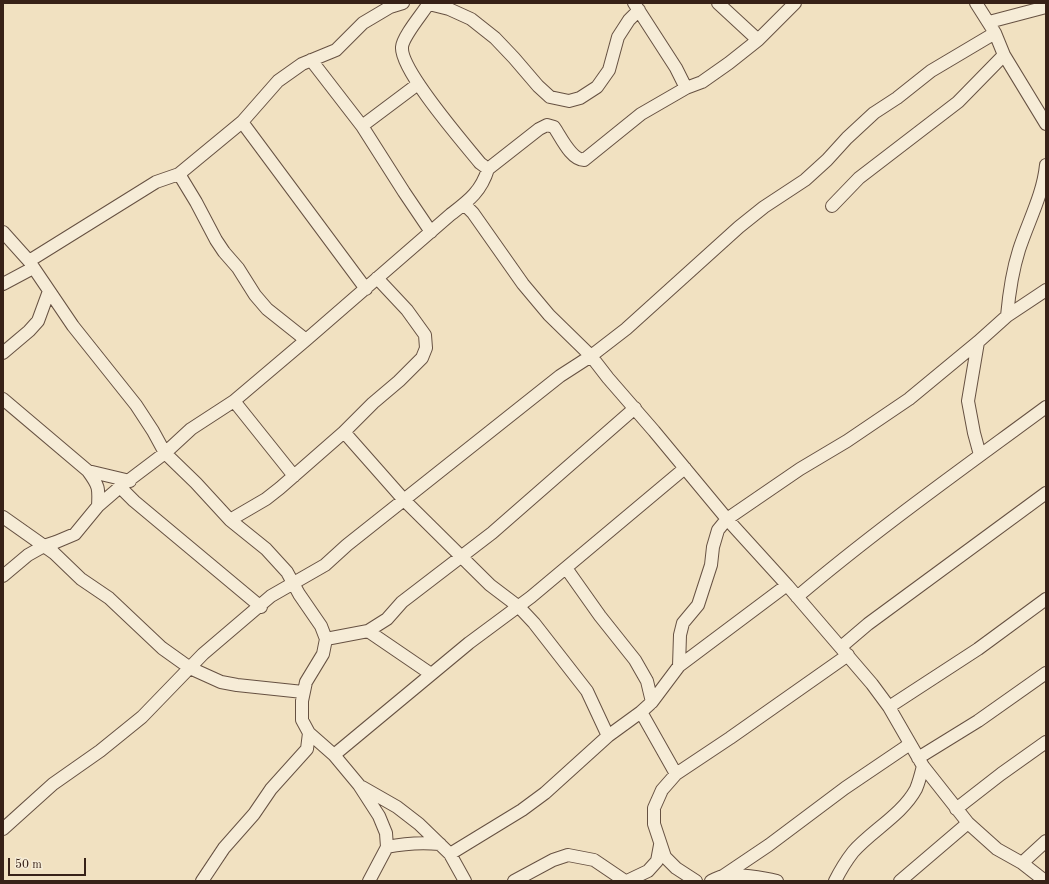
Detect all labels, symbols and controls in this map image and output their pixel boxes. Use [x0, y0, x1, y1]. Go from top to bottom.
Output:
scale bar [10, 850, 88, 876]
text: 50 m [15, 859, 42, 871]

